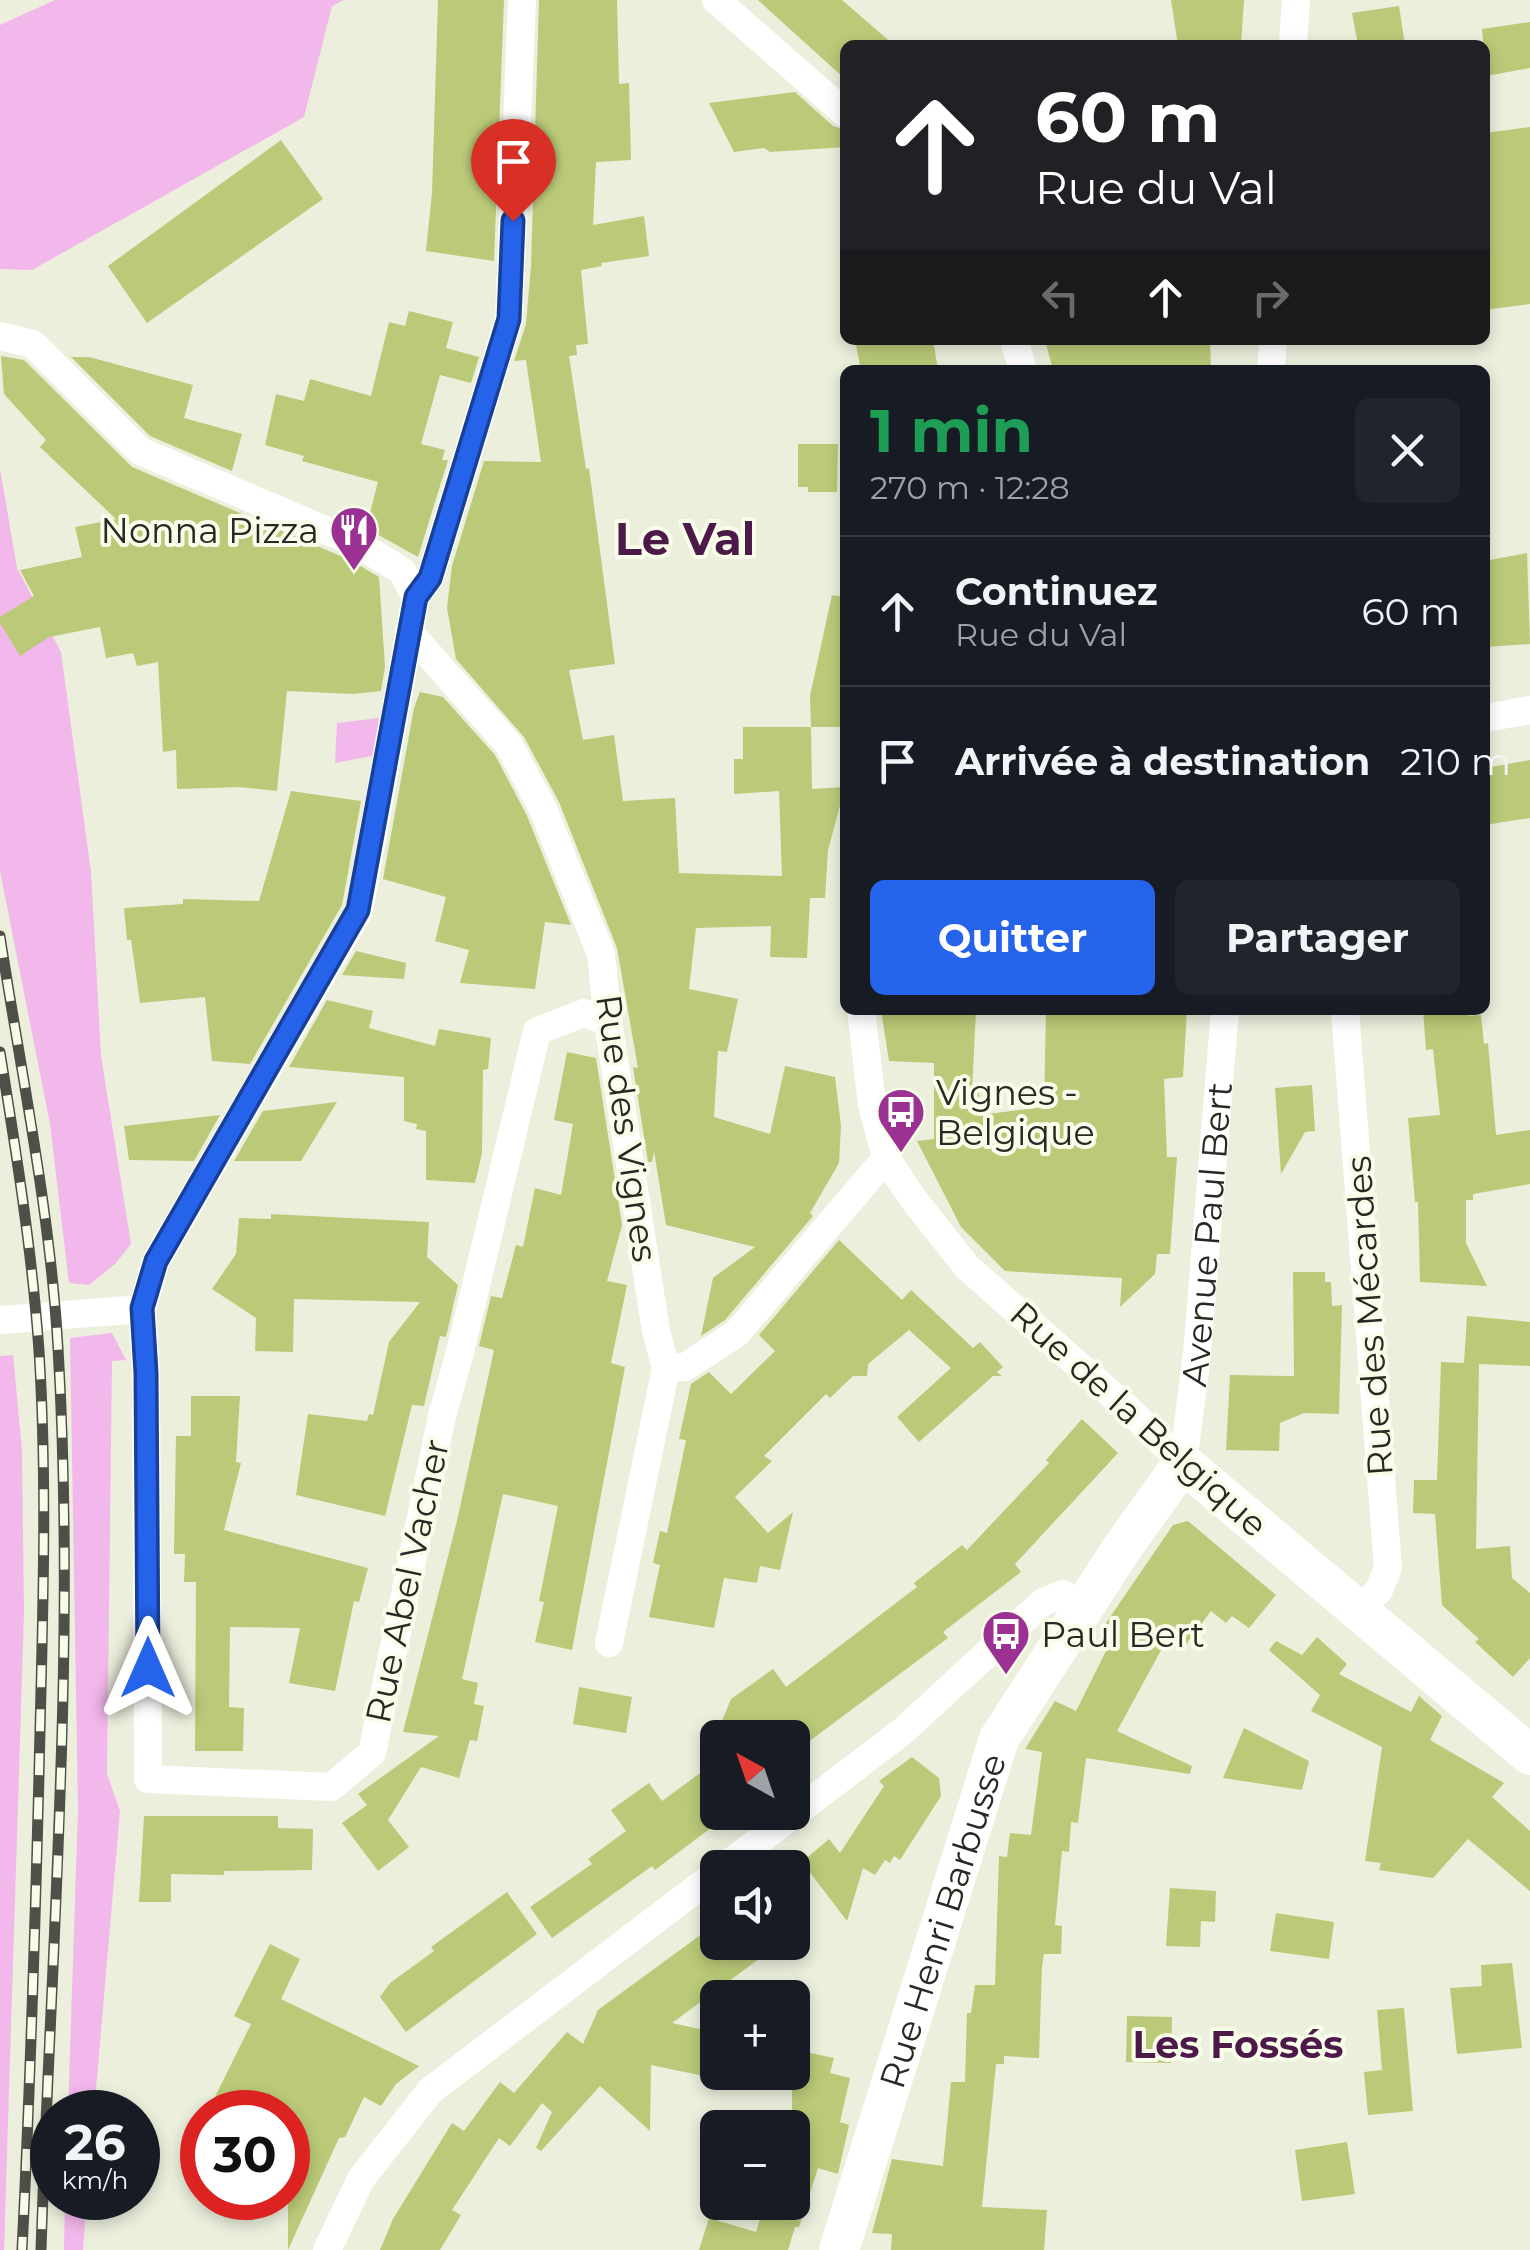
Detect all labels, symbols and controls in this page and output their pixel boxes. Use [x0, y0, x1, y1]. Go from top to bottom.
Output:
text: 60 m [1035, 74, 1220, 160]
icon: ahead [870, 80, 1000, 210]
pin [471, 119, 556, 222]
icon: arrive [486, 134, 541, 189]
text: Rue du Val [1035, 160, 1277, 215]
icon: left [1033, 270, 1088, 325]
icon: ahead [1138, 270, 1193, 325]
icon: right [1243, 270, 1298, 325]
text: 1 min [870, 394, 1033, 467]
button: close [1355, 398, 1460, 503]
text: 270 m · 12:28 [870, 468, 1070, 507]
restaurant icon: Nonna Pizza [328, 504, 380, 572]
place label: Nonna Pizza [100, 509, 319, 552]
district label: Le Val [615, 511, 755, 566]
text: Continuez [955, 568, 1158, 615]
icon: ahead [870, 584, 925, 639]
text: 60 m [1361, 588, 1460, 635]
text: Rue du Val [955, 615, 1127, 654]
icon: arrive [870, 734, 925, 789]
text: Arrivée à destination [955, 738, 1370, 785]
text: 210 m [1400, 738, 1511, 785]
button: Quitter [870, 880, 1155, 995]
button: Partager [1175, 880, 1460, 995]
street label: Rue des Vignes [587, 992, 667, 1264]
place label: Vignes - Belgique [936, 1071, 1095, 1154]
street label: Avenue Paul Bert [1172, 1081, 1241, 1389]
bus stop icon: Vignes - Belgique [875, 1086, 927, 1154]
street label: Rue des Mécardes [1336, 1155, 1402, 1477]
street label: Rue de la Belgique [1002, 1292, 1276, 1546]
street label: Rue Abel Vacher [356, 1435, 458, 1727]
bus stop icon: Paul Bert [980, 1608, 1032, 1676]
place label: Paul Bert [1041, 1613, 1205, 1656]
position arrow [96, 1616, 200, 1720]
north arrow [700, 1720, 810, 1830]
map controls [700, 1720, 810, 2220]
street label: Rue Henri Barbusse [870, 1748, 1015, 2093]
button: sound [700, 1850, 810, 1960]
button: + [700, 1980, 810, 2090]
district label: Les Fossés [1133, 2021, 1343, 2068]
speed limit sign: 30 [180, 2090, 310, 2220]
button: − [700, 2110, 810, 2220]
text: 26 [64, 2112, 126, 2173]
text: km/h [62, 2165, 128, 2195]

